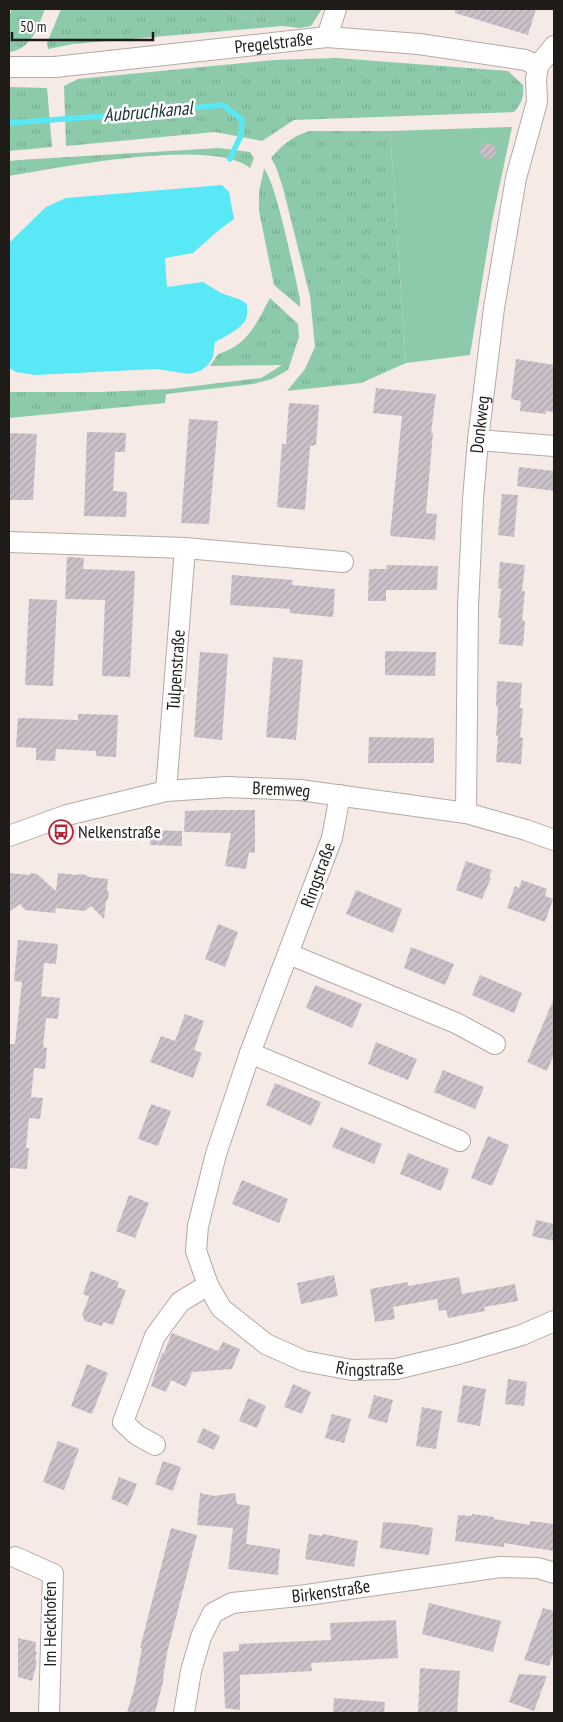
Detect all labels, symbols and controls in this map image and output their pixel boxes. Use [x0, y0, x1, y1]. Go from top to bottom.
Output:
scale bar [12, 10, 154, 42]
text: 50 m [20, 17, 46, 36]
street label: Pregelstraße [233, 27, 314, 58]
water label: Aubruchkanal [102, 95, 195, 127]
street label: Donkweg [465, 394, 494, 454]
street label: Tulpenstraße [161, 629, 190, 711]
street label: Bremweg [252, 776, 312, 802]
bus stop icon: Nelkenstraße [48, 819, 74, 845]
place label: Nelkenstraße [78, 820, 161, 843]
street label: Ringstraße [295, 839, 340, 911]
street label: Ringstraße [334, 1355, 406, 1381]
street label: Birkenstraße [291, 1574, 372, 1608]
street label: Im Heckhofen [38, 1581, 61, 1667]

